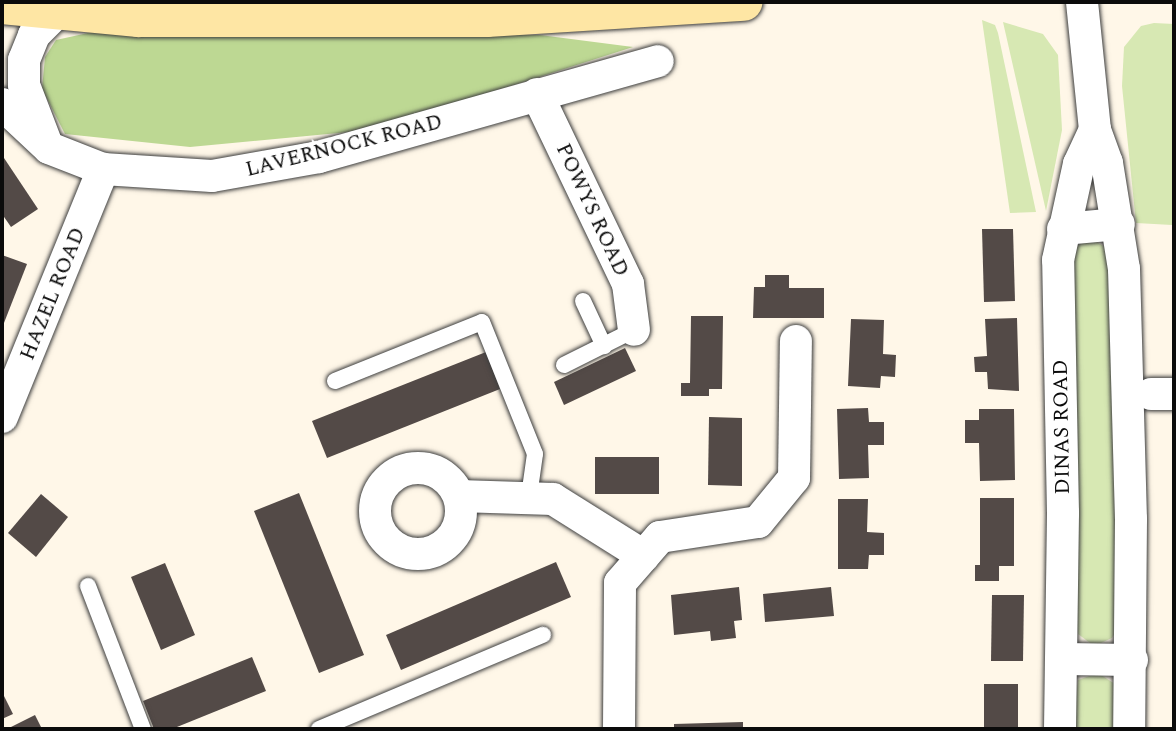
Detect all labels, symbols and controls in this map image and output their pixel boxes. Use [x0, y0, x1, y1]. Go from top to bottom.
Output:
street label: LAVERNOCK ROAD [243, 109, 445, 183]
street label: POWYS ROAD [550, 139, 634, 281]
street label: HAZEL ROAD [15, 224, 91, 364]
street label: DINAS ROAD [1048, 359, 1076, 495]

